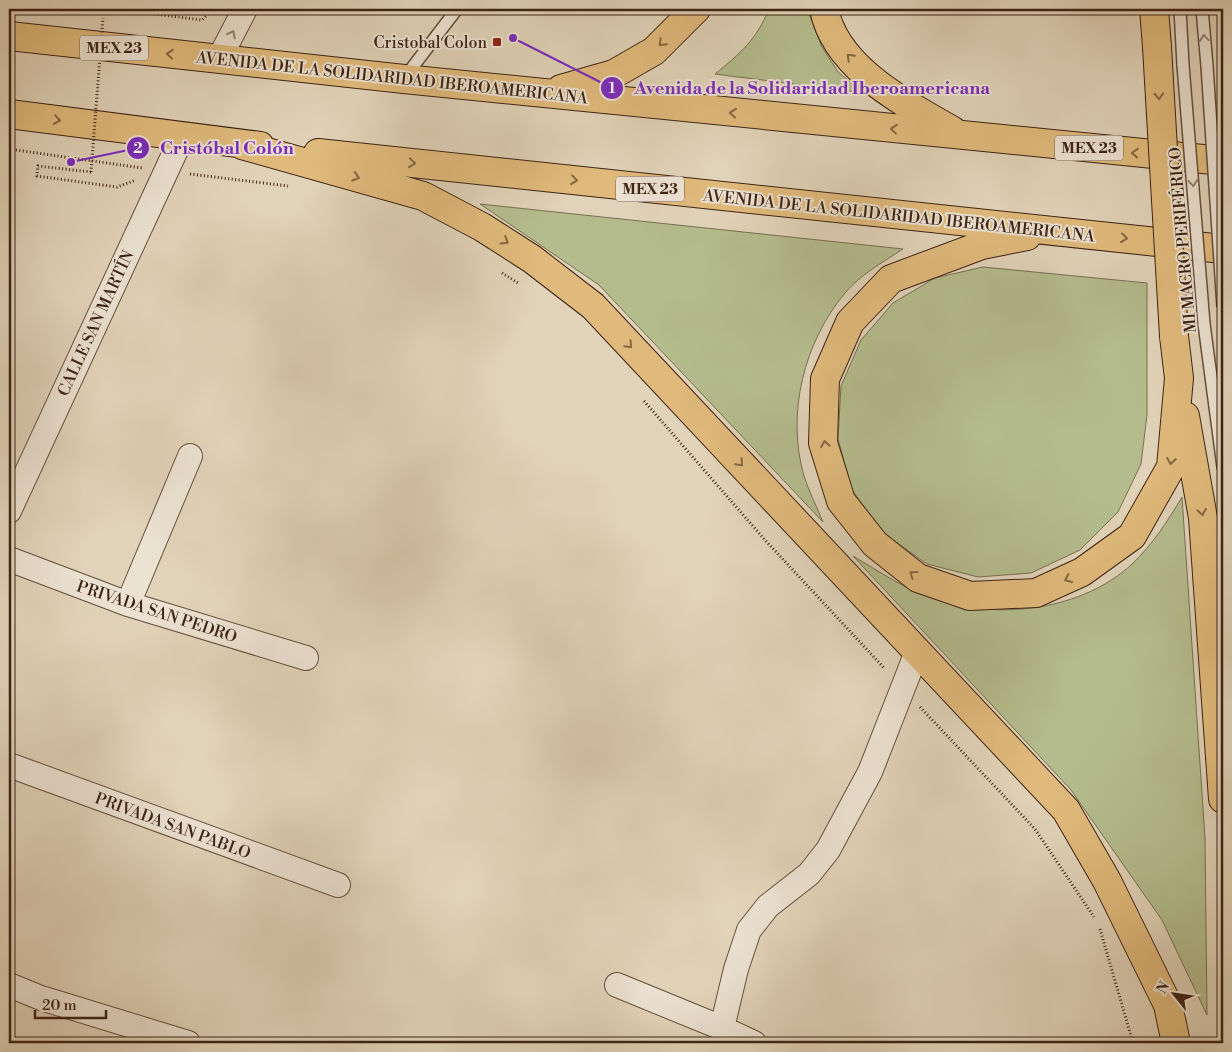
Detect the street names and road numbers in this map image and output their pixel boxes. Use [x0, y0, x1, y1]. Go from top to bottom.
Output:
road number: MEX 23 [80, 36, 148, 60]
street label: AVENIDA DE LA SOLIDARIDAD IBEROAMERICANA [194, 47, 590, 109]
road number: MEX 23 [1055, 136, 1123, 160]
street label: MI MACRO PERIFÉRICO [1163, 146, 1201, 334]
road number: MEX 23 [616, 176, 684, 202]
street label: AVENIDA DE LA SOLIDARIDAD IBEROAMERICANA [701, 185, 1097, 247]
street label: CALLE SAN MARTÍN [52, 246, 138, 399]
street label: PRIVADA SAN PEDRO [74, 577, 239, 647]
street label: PRIVADA SAN PABLO [92, 788, 253, 863]

